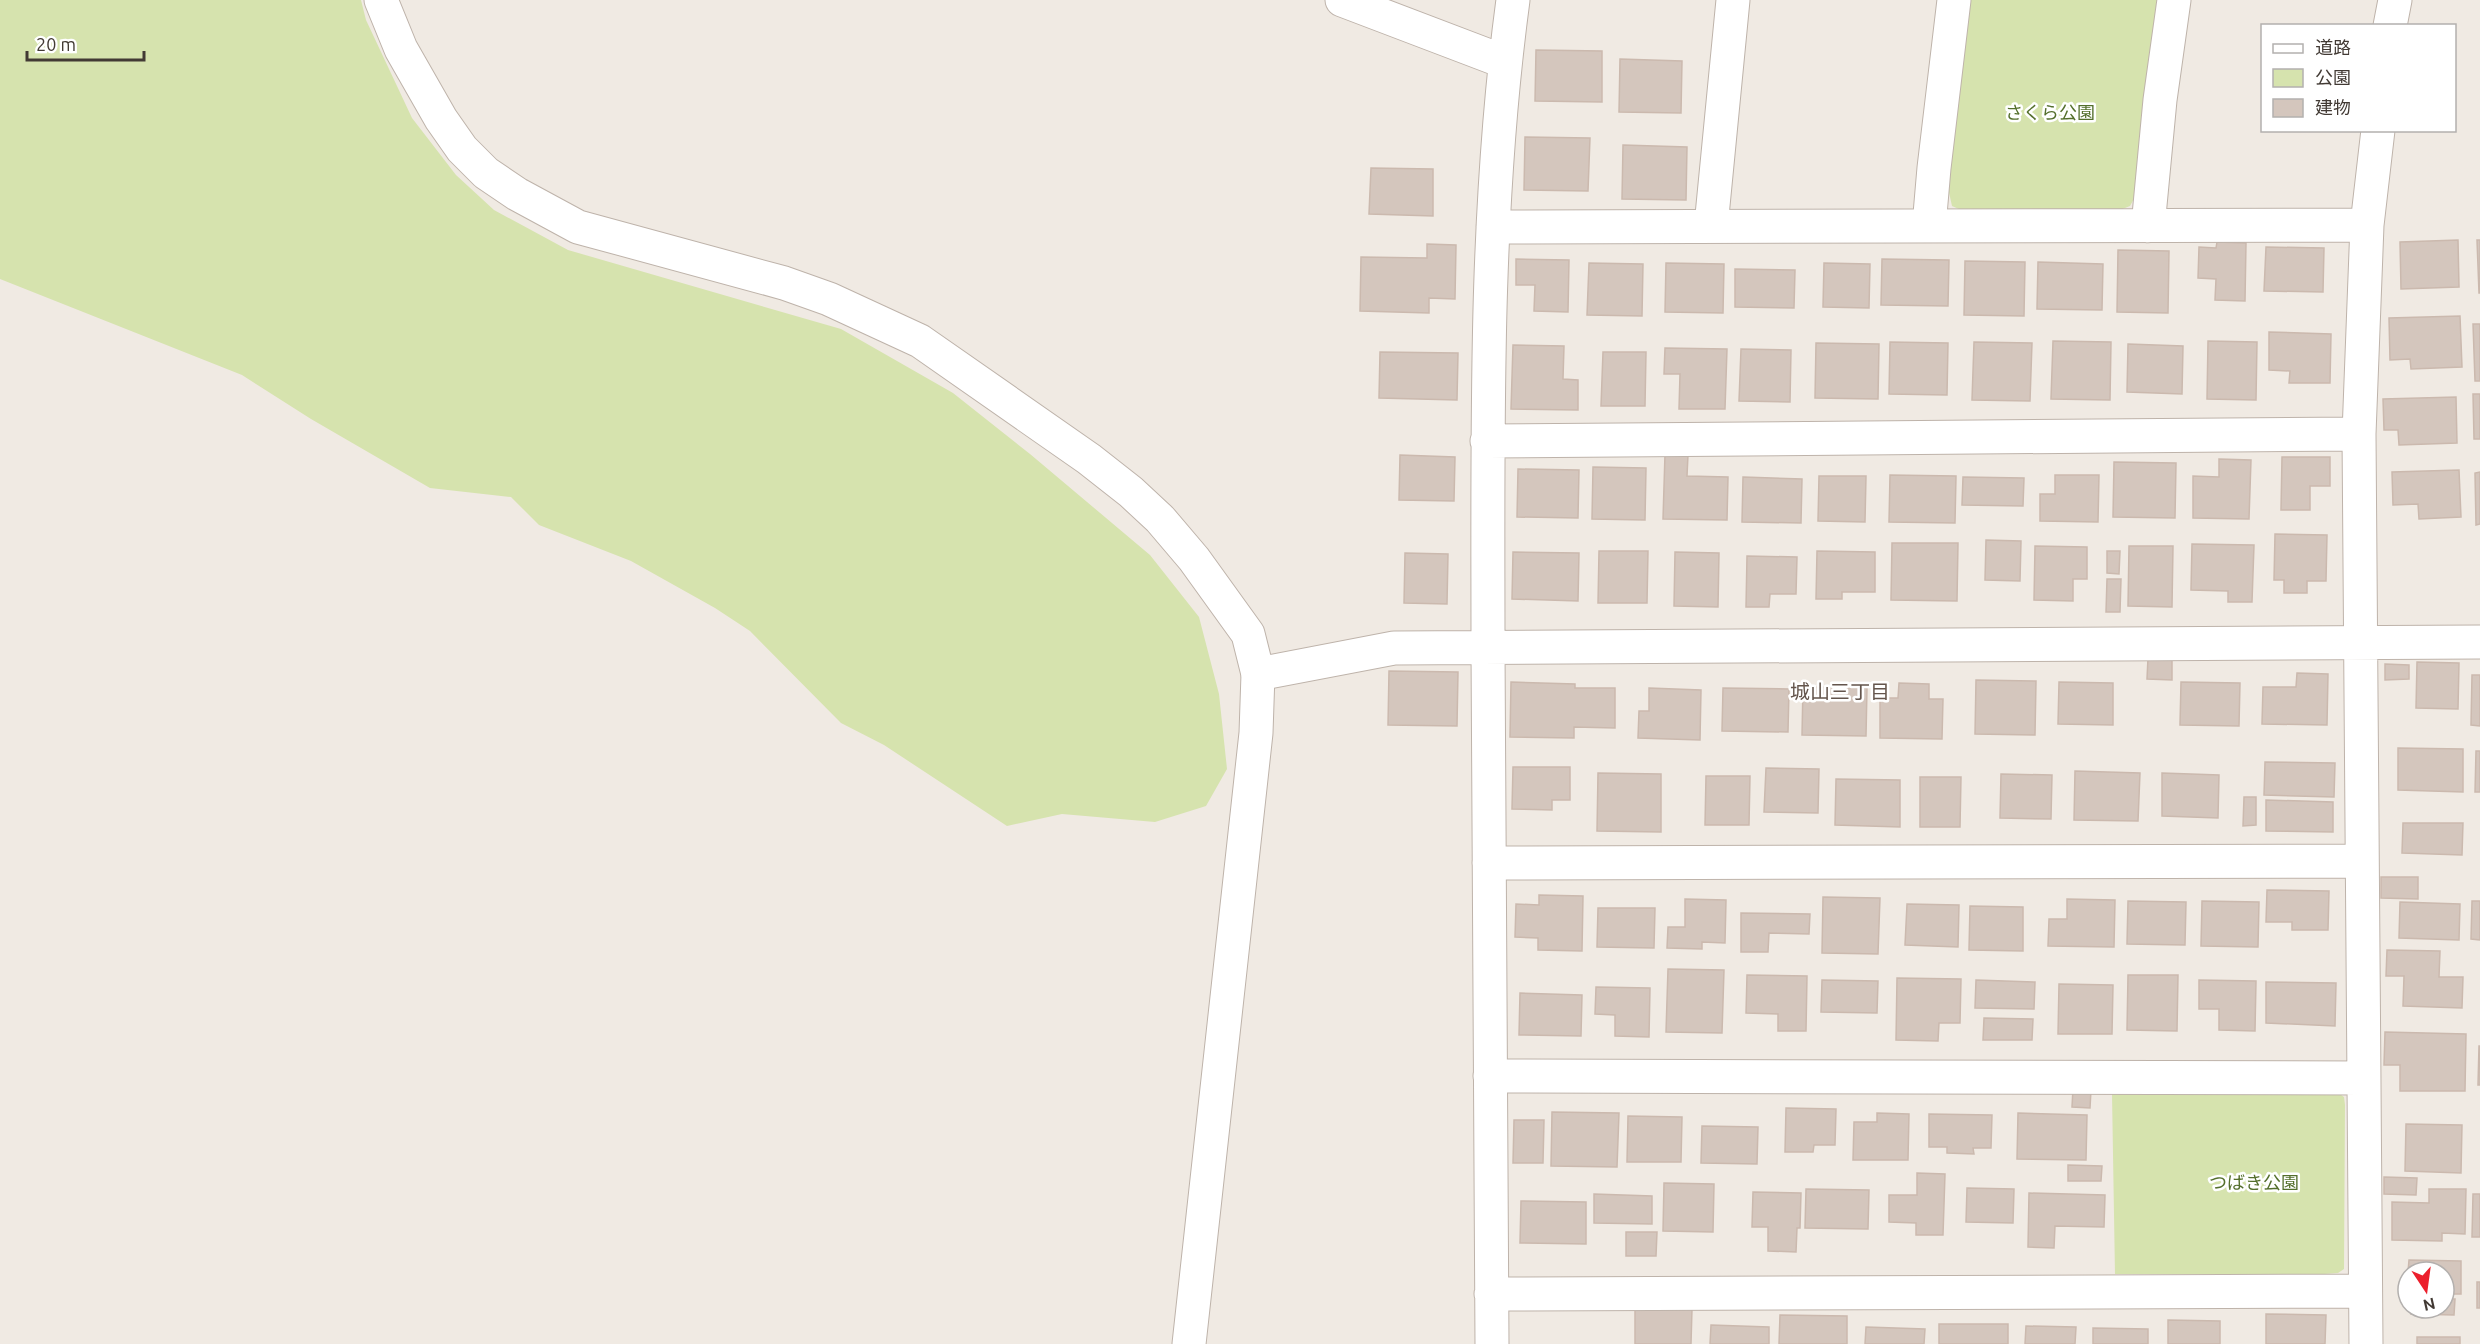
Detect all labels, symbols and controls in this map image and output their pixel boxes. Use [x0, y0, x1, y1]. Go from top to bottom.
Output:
scale bar [27, 24, 144, 62]
legend [2261, 24, 2456, 132]
text: 20 m [36, 34, 76, 54]
text: 道路 [2315, 37, 2351, 57]
text: 公園 [2315, 67, 2351, 87]
text: 建物 [2315, 97, 2351, 117]
park label: さくら公園 [2005, 102, 2095, 122]
district label: 城山三丁目 [1790, 680, 1890, 703]
park label: つばき公園 [2209, 1172, 2299, 1192]
north arrow [2396, 1260, 2456, 1320]
text: N [2422, 1295, 2437, 1315]

